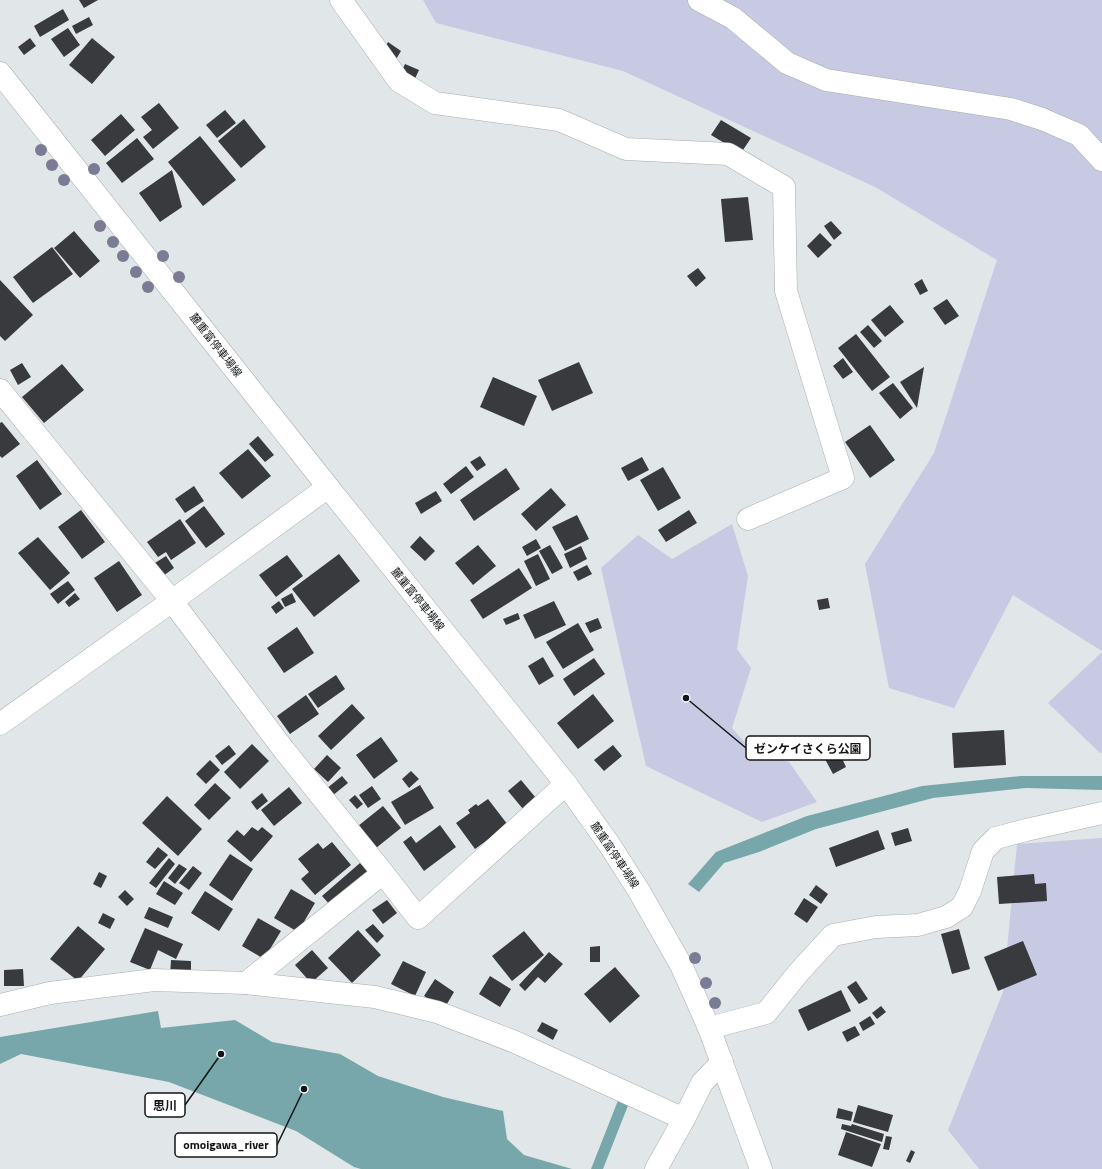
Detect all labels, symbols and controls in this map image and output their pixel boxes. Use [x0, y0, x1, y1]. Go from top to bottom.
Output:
street label: 麓重富停車場線 [186, 310, 246, 380]
street label: 麓重富停車場線 [388, 564, 448, 634]
callout: ゼンケイさくら公園 [746, 736, 870, 760]
text: ゼンケイさくら公園 [754, 739, 862, 758]
street label: 麓重富停車場線 [587, 819, 643, 891]
callout: 思川 [145, 1093, 185, 1117]
text: 思川 [153, 1096, 177, 1115]
callout: omoigawa_river [175, 1133, 277, 1157]
text: omoigawa_river [183, 1135, 269, 1154]

